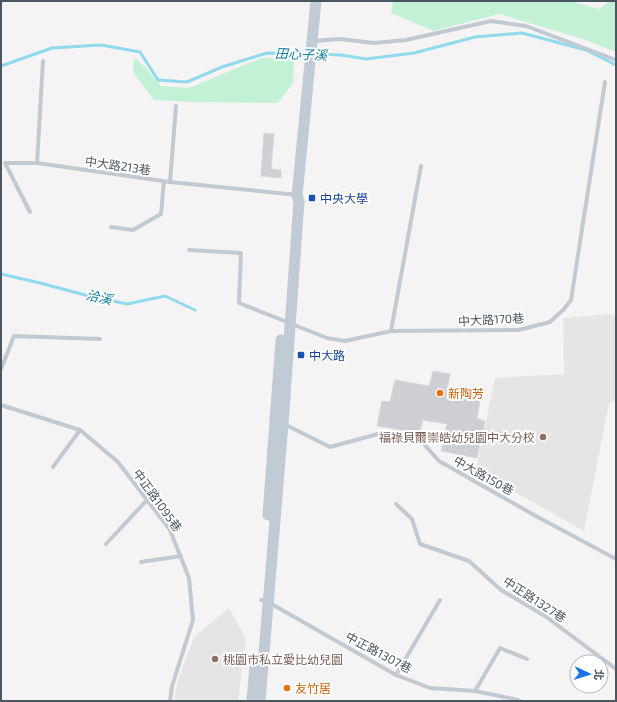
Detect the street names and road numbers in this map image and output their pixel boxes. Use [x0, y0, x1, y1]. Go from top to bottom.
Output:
street label: 中大路213巷 [84, 153, 152, 177]
street label: 中大路170巷 [458, 310, 524, 328]
street label: 中大路150巷 [452, 453, 516, 497]
street label: 中正路1095巷 [131, 466, 185, 534]
street label: 中正路1327巷 [501, 573, 569, 625]
street label: 中正路1307巷 [344, 629, 414, 675]

